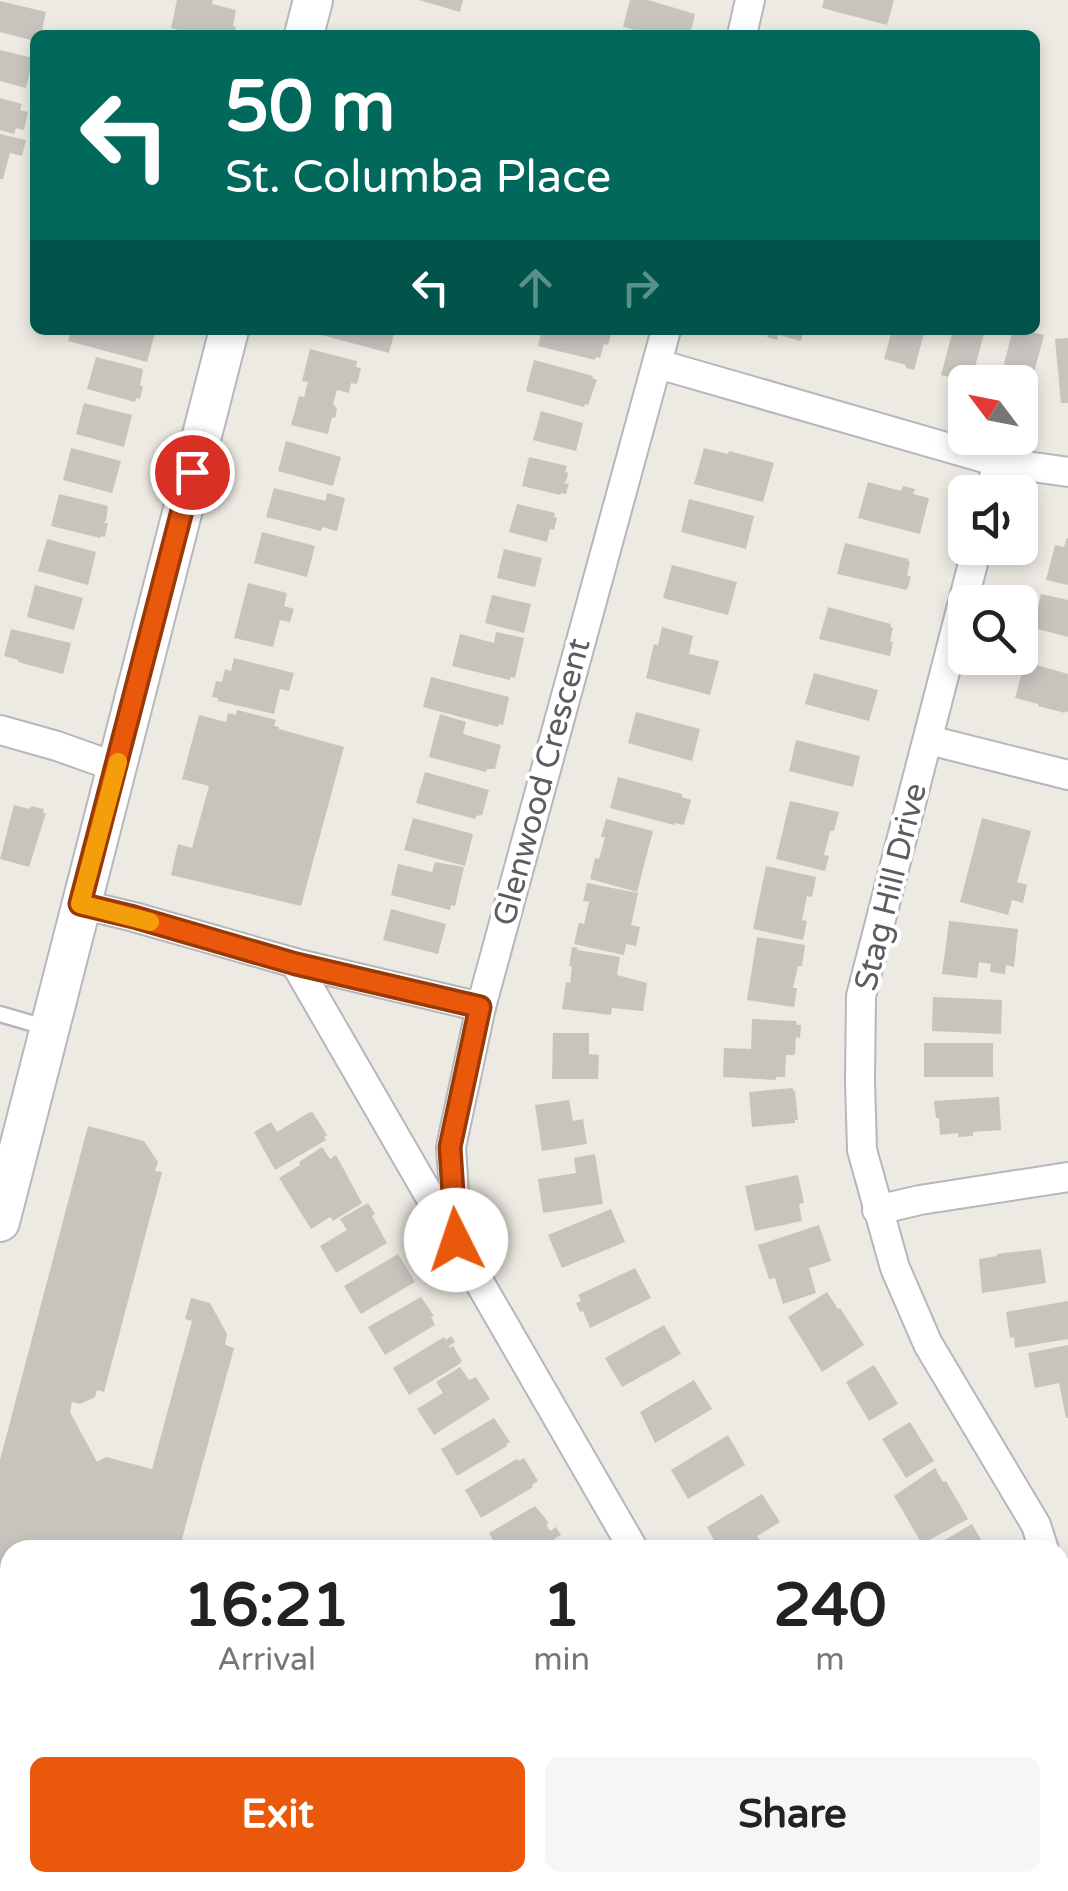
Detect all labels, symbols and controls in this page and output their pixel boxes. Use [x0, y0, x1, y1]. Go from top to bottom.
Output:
text: 50 m [225, 66, 395, 150]
icon: left [60, 70, 190, 200]
text: St. Columba Place [225, 151, 611, 205]
icon: left [403, 260, 458, 315]
icon: ahead [508, 260, 563, 315]
icon: right [613, 260, 668, 315]
north arrow [948, 365, 1038, 455]
map controls [948, 365, 1038, 675]
pin [150, 430, 235, 515]
icon: arrive [165, 445, 220, 500]
button: sound [948, 475, 1038, 565]
button: search [948, 585, 1038, 675]
street label: Glenwood Crescent [485, 634, 599, 930]
street label: Stag Hill Drive [847, 779, 935, 995]
position arrow [404, 1188, 508, 1292]
text: 16:21 [183, 1570, 350, 1642]
text: 1 [543, 1570, 580, 1642]
text: 240 [773, 1570, 887, 1642]
text: Arrival [217, 1641, 316, 1679]
text: min [533, 1641, 590, 1679]
text: m [815, 1641, 845, 1679]
button: Exit [30, 1757, 525, 1872]
button: Share [545, 1757, 1040, 1872]

